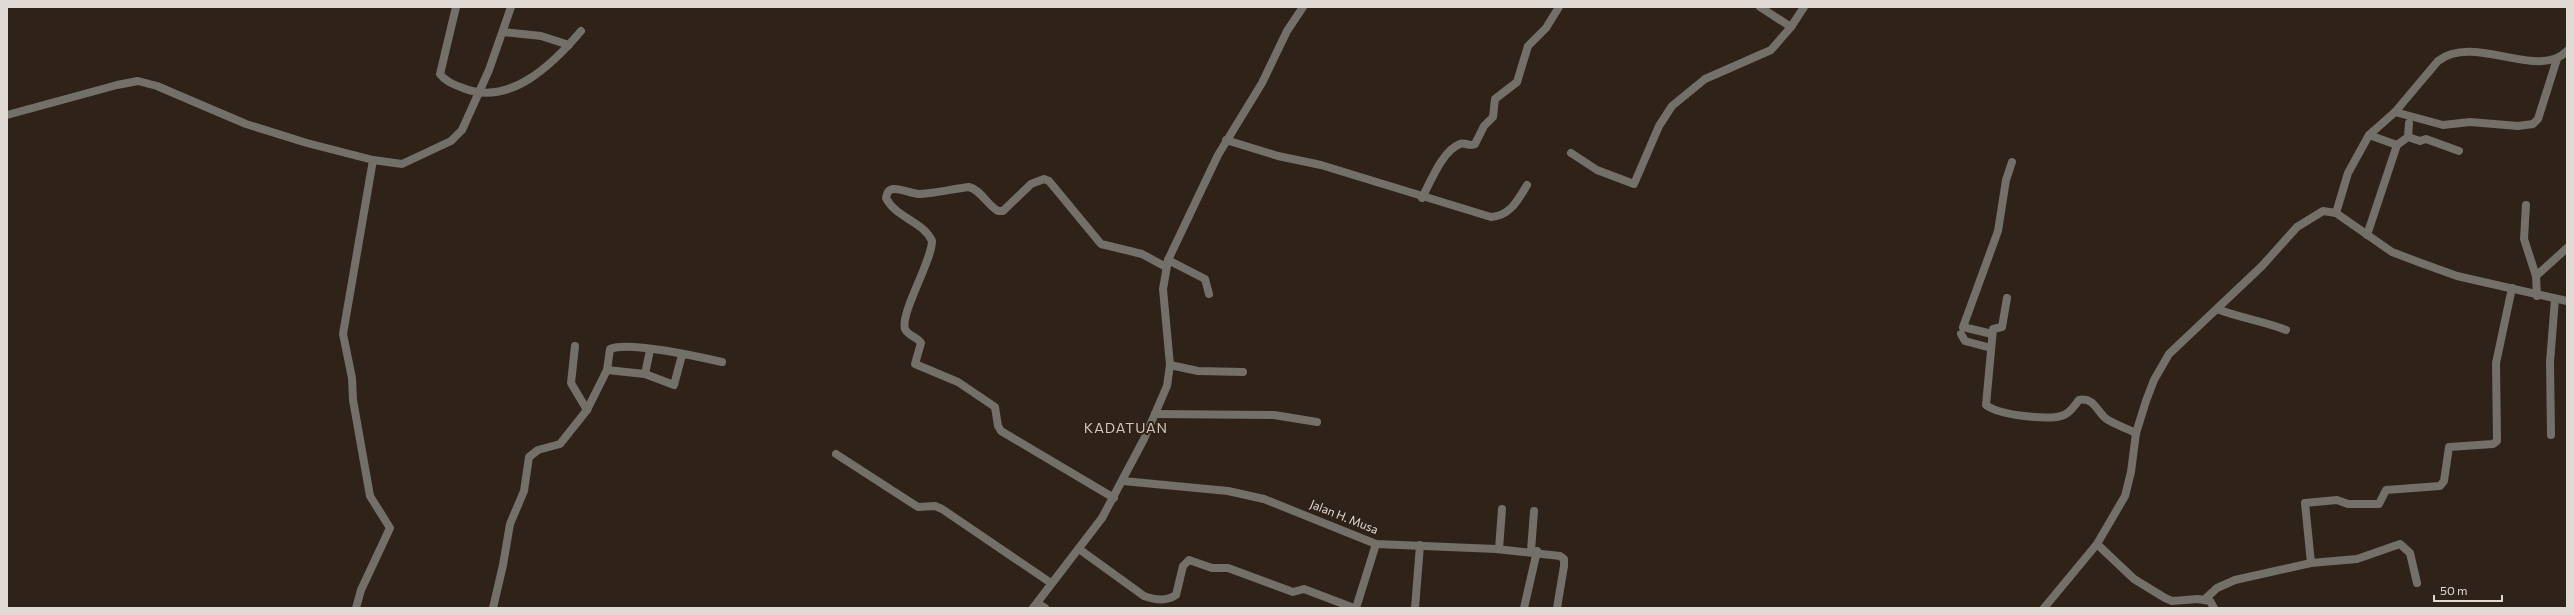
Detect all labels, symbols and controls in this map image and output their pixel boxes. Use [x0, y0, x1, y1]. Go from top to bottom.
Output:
district label: KADATUAN [1084, 419, 1168, 436]
street label: Jalan H. Musa [1308, 496, 1381, 537]
scale bar [2434, 577, 2502, 603]
text: 50 m [2440, 583, 2468, 597]

